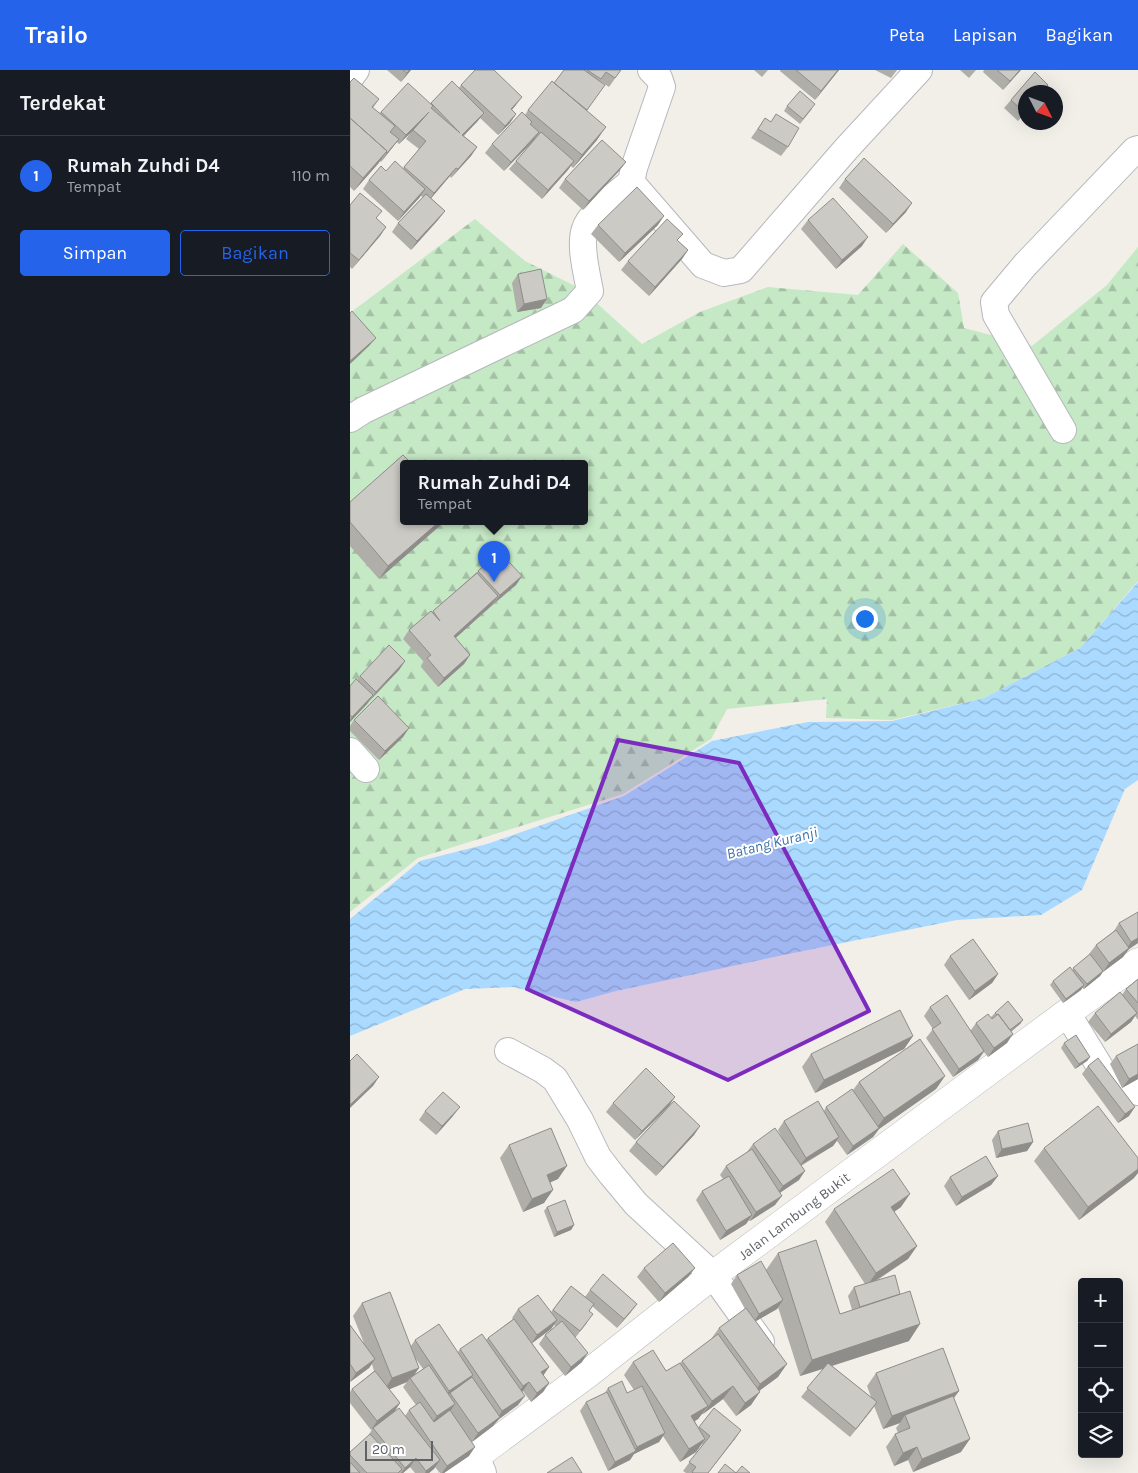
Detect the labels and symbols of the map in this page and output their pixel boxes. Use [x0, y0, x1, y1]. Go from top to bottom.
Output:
north arrow [1018, 85, 1063, 130]
pin: 1 [478, 541, 510, 582]
your location [852, 606, 878, 632]
water label: Batang Kuranji [725, 823, 819, 863]
street label: Jalan Lambung Bukit [735, 1169, 853, 1264]
scale bar [365, 1438, 432, 1461]

